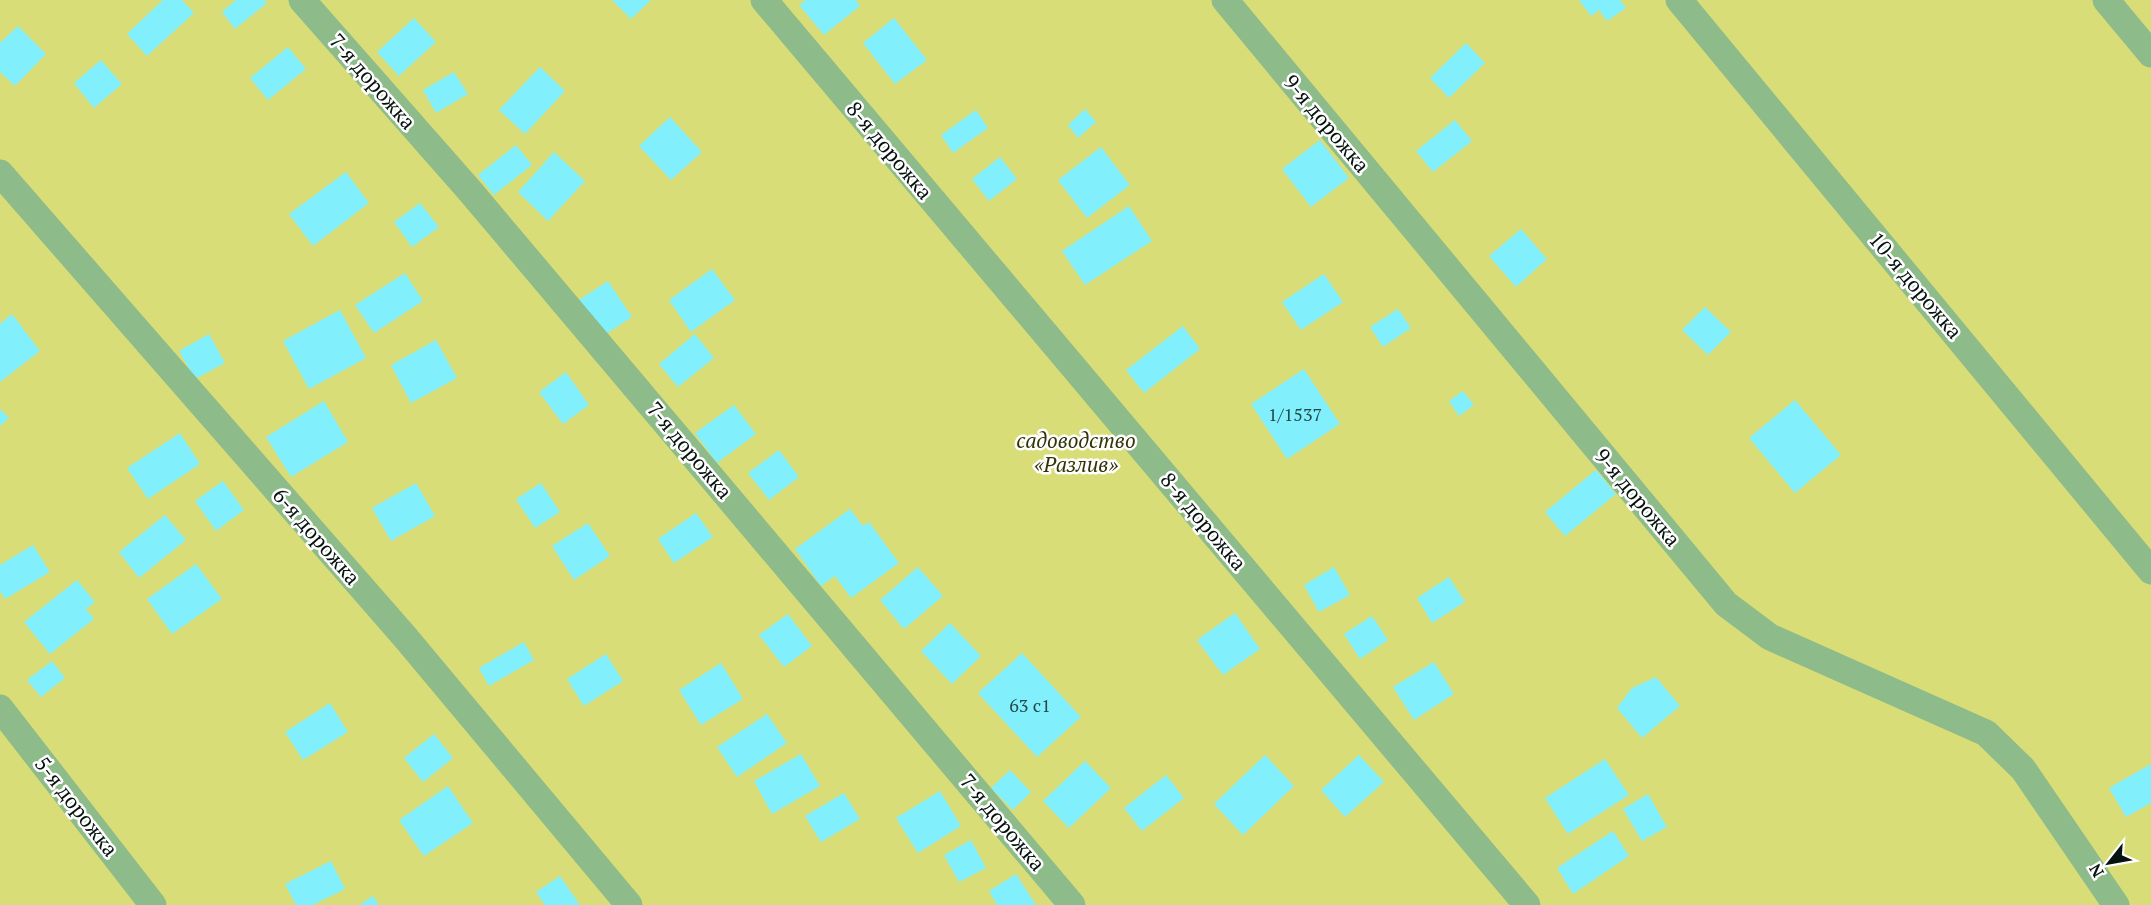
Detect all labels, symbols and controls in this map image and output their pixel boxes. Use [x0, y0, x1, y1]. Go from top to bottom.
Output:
street label: 7-я дорожка [323, 27, 423, 135]
street label: 9-я дорожка [1278, 68, 1377, 178]
street label: 8-я дорожка [841, 95, 940, 205]
street label: 10-я дорожка [1863, 226, 1969, 345]
street label: 7-я дорожка [641, 395, 739, 505]
house number: 1/1537 [1268, 402, 1322, 426]
park label: садоводство «Разлив» [1016, 426, 1136, 478]
street label: 9-я дорожка [1589, 442, 1688, 552]
street label: 8-я дорожка [1155, 466, 1254, 576]
street label: 6-я дорожка [267, 482, 367, 591]
house number: 63 с1 [1009, 693, 1051, 717]
street label: 5-я дорожка [29, 750, 125, 862]
street label: 7-я дорожка [954, 767, 1052, 877]
north arrow [2079, 833, 2139, 893]
text: N [2084, 860, 2109, 882]

